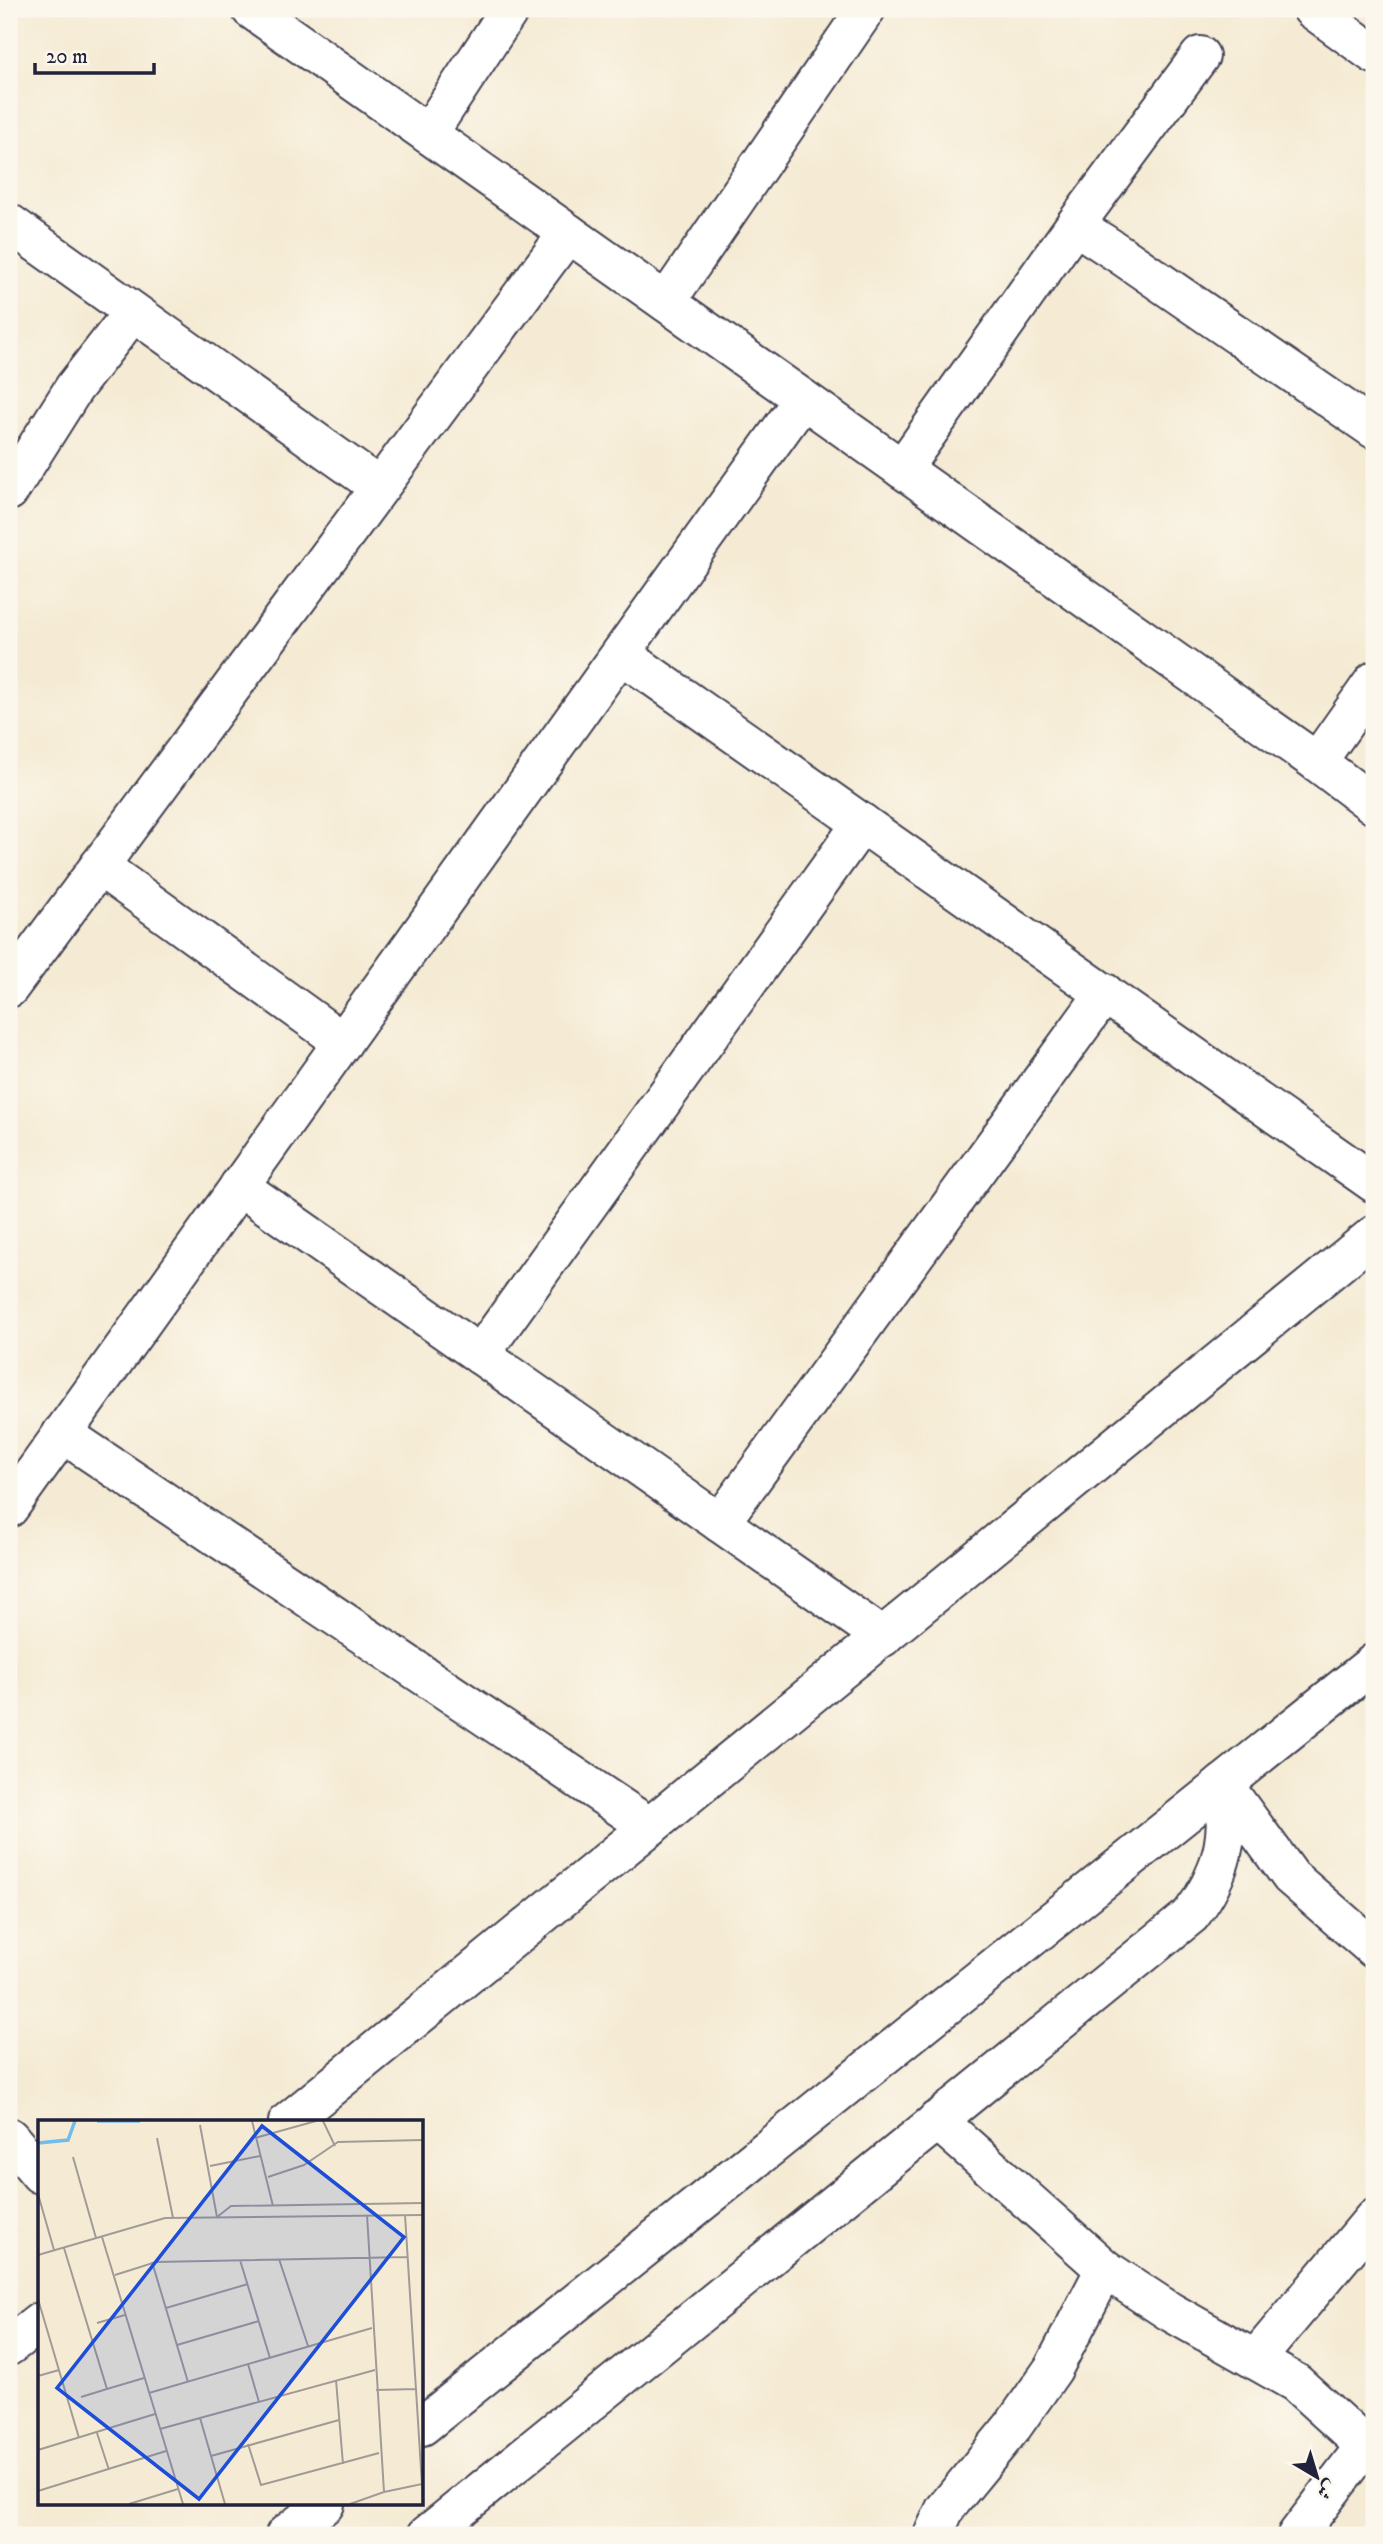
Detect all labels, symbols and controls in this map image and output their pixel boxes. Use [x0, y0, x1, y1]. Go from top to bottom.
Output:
scale bar [35, 32, 154, 76]
text: 20 m [46, 44, 88, 70]
inset map [38, 2120, 424, 2506]
north arrow [1282, 2442, 1352, 2512]
text: ش [1312, 2474, 1341, 2504]

